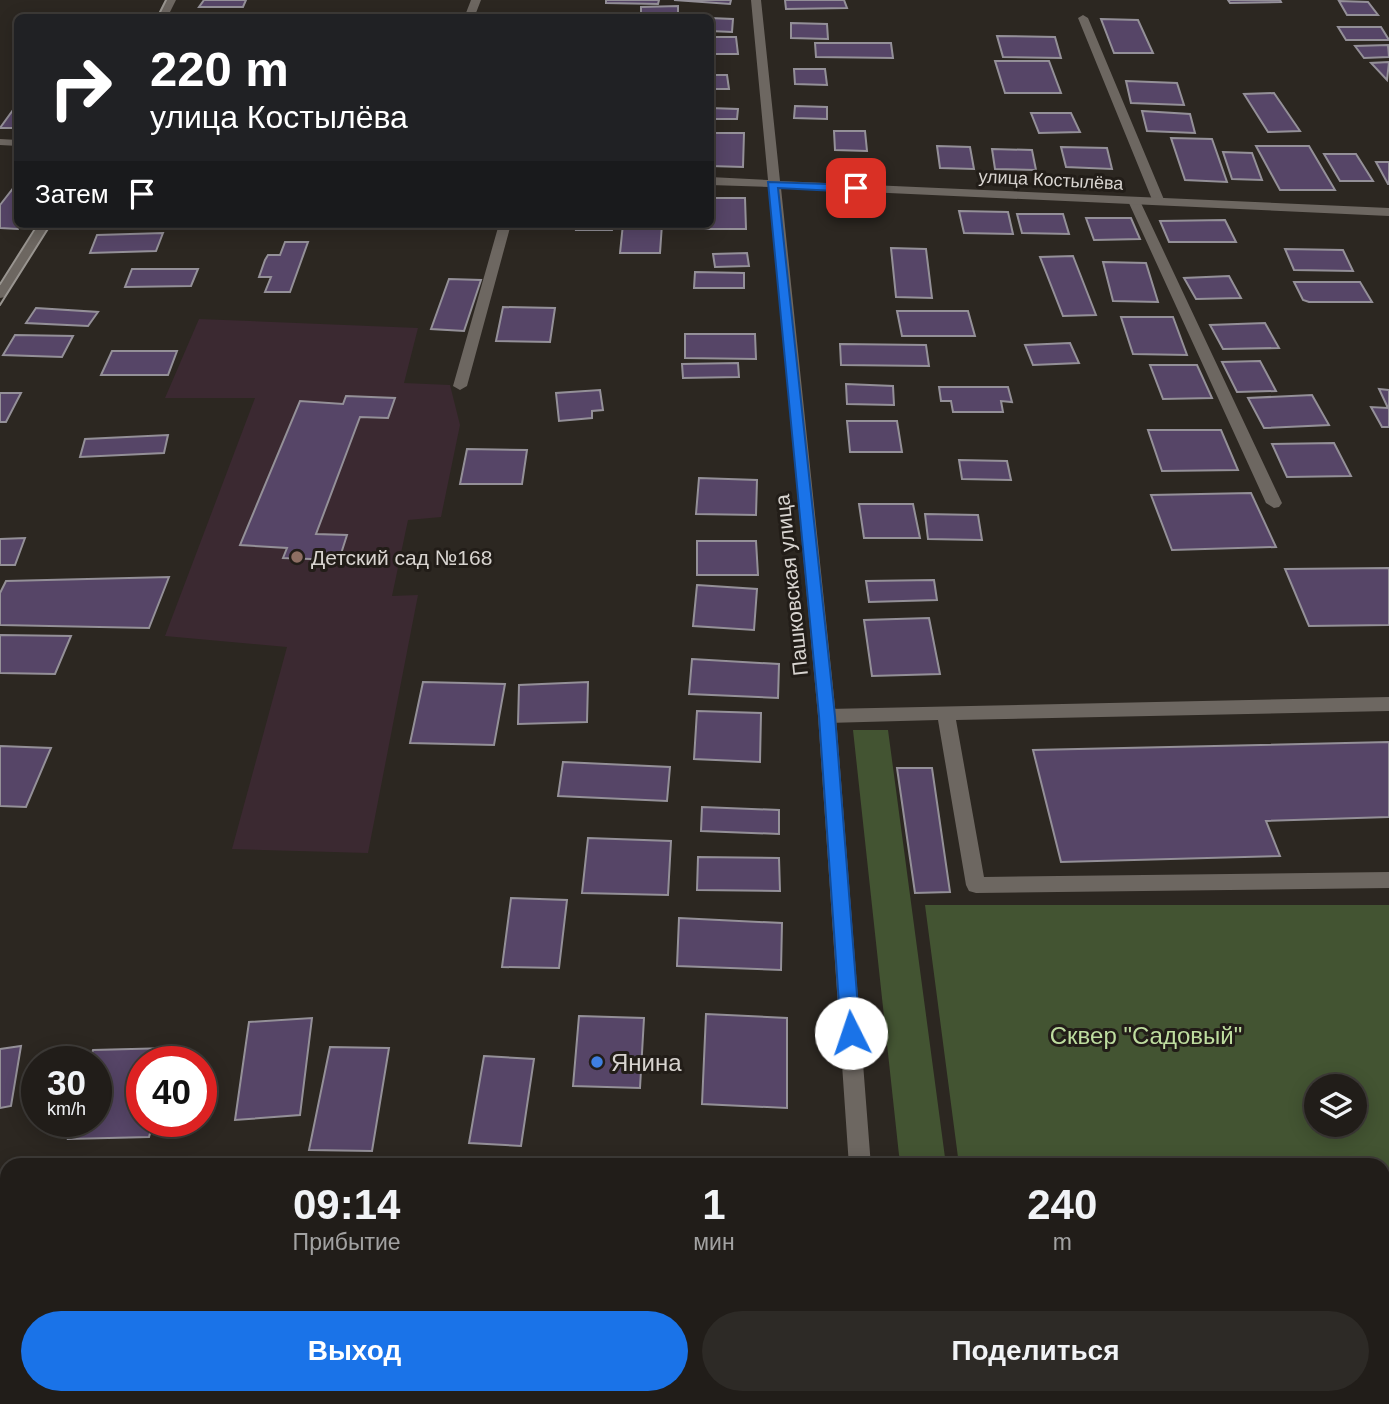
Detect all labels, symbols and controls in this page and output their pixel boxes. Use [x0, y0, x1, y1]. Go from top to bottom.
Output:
icon: right [35, 42, 126, 133]
text: 220 m [150, 42, 289, 96]
text: улица Костылёва [150, 99, 408, 135]
pin [826, 158, 886, 218]
street label: улица Костылёва [978, 166, 1125, 194]
icon: arrive [837, 169, 875, 207]
icon: arrive [123, 175, 161, 213]
text: Затем [35, 179, 109, 209]
street label: Пашковская улица [770, 493, 812, 677]
place label: Детский сад №168 [311, 546, 492, 569]
marker: Детский сад №168 [289, 549, 305, 565]
position arrow [814, 996, 888, 1070]
park label: Сквер "Садовый" [1050, 1022, 1242, 1049]
speed limit sign: 40 [126, 1046, 217, 1137]
place label: Янина [611, 1049, 682, 1076]
marker: Янина [589, 1054, 605, 1070]
text: 30 [47, 1063, 86, 1102]
map controls [1304, 1074, 1367, 1137]
button: layers [1304, 1074, 1367, 1137]
text: km/h [47, 1099, 86, 1119]
text: 09:14 [293, 1181, 400, 1228]
text: 1 [702, 1181, 726, 1228]
text: 240 [1027, 1181, 1097, 1228]
text: Прибытие [293, 1229, 401, 1255]
text: мин [693, 1229, 735, 1255]
text: m [1053, 1229, 1072, 1255]
button: Выход [21, 1311, 688, 1391]
button: Поделиться [702, 1311, 1369, 1391]

